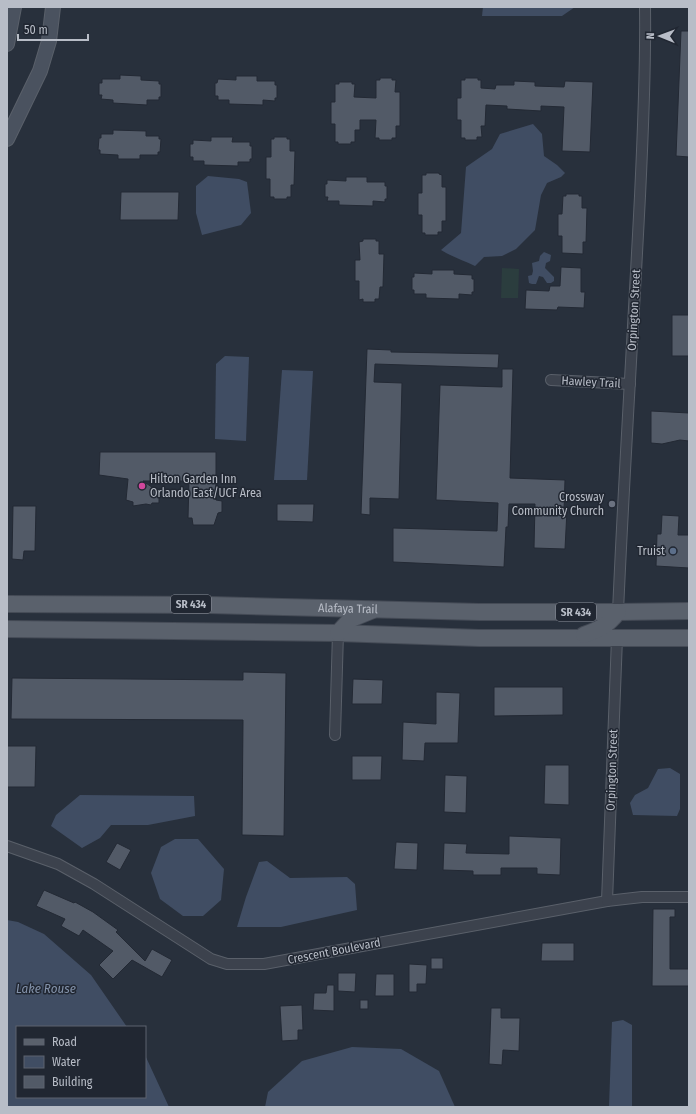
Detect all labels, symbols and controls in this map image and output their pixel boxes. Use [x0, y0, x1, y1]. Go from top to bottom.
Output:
scale bar [18, 16, 88, 42]
north arrow [640, 16, 680, 56]
text: 50 m [24, 23, 48, 37]
text: N [644, 32, 657, 39]
street label: Orpington Street [625, 269, 643, 351]
street label: Hawley Trail [561, 373, 621, 391]
place label: Hilton Garden Inn Orlando East/UCF Area [150, 472, 262, 500]
marker: Hilton Garden Inn Orlando East/UCF Area [137, 481, 147, 491]
place label: Crossway Community Church [512, 490, 605, 518]
marker: Crossway Community Church [607, 499, 617, 509]
place label: Truist [637, 544, 665, 558]
marker: Truist [668, 546, 678, 556]
road number: SR 434 [171, 595, 211, 613]
street label: Alafaya Trail [318, 601, 378, 616]
road number: SR 434 [556, 603, 596, 621]
street label: Orpington Street [604, 729, 620, 811]
street label: Crescent Boulevard [286, 935, 382, 967]
water label: Lake Rouse [16, 981, 76, 996]
legend [16, 1026, 146, 1098]
text: Road [52, 1035, 77, 1049]
text: Water [52, 1055, 81, 1069]
text: Building [52, 1075, 93, 1089]

